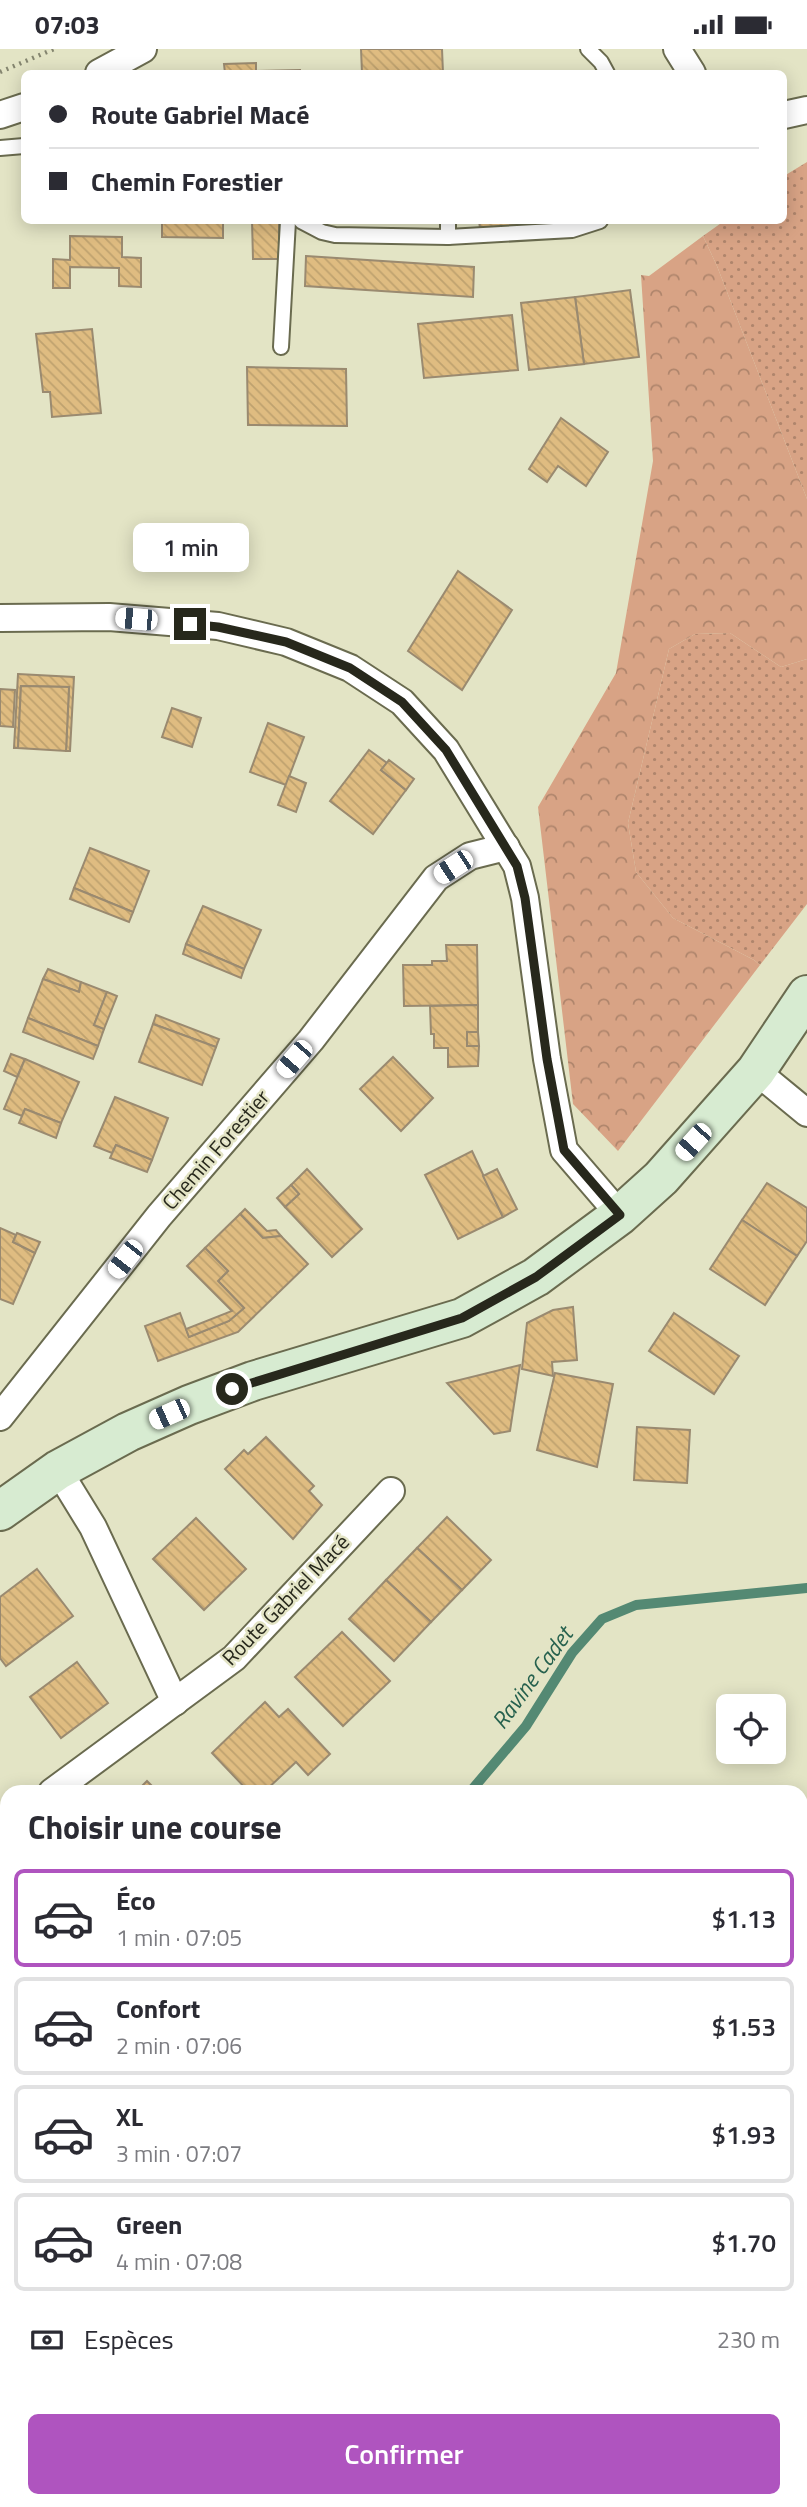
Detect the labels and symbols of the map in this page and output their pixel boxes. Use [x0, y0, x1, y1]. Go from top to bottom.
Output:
callout: 1 min [132, 523, 248, 571]
car [115, 607, 158, 631]
route end [174, 608, 206, 640]
car [430, 847, 477, 887]
car [273, 1036, 316, 1082]
street label: Chemin Forestier [154, 1082, 277, 1217]
car [672, 1119, 715, 1165]
car [104, 1236, 147, 1282]
route start [216, 1373, 248, 1405]
car [146, 1396, 193, 1432]
street label: Route Gabriel Macé [214, 1526, 356, 1672]
water label: Ravine Cadet [482, 1617, 582, 1736]

